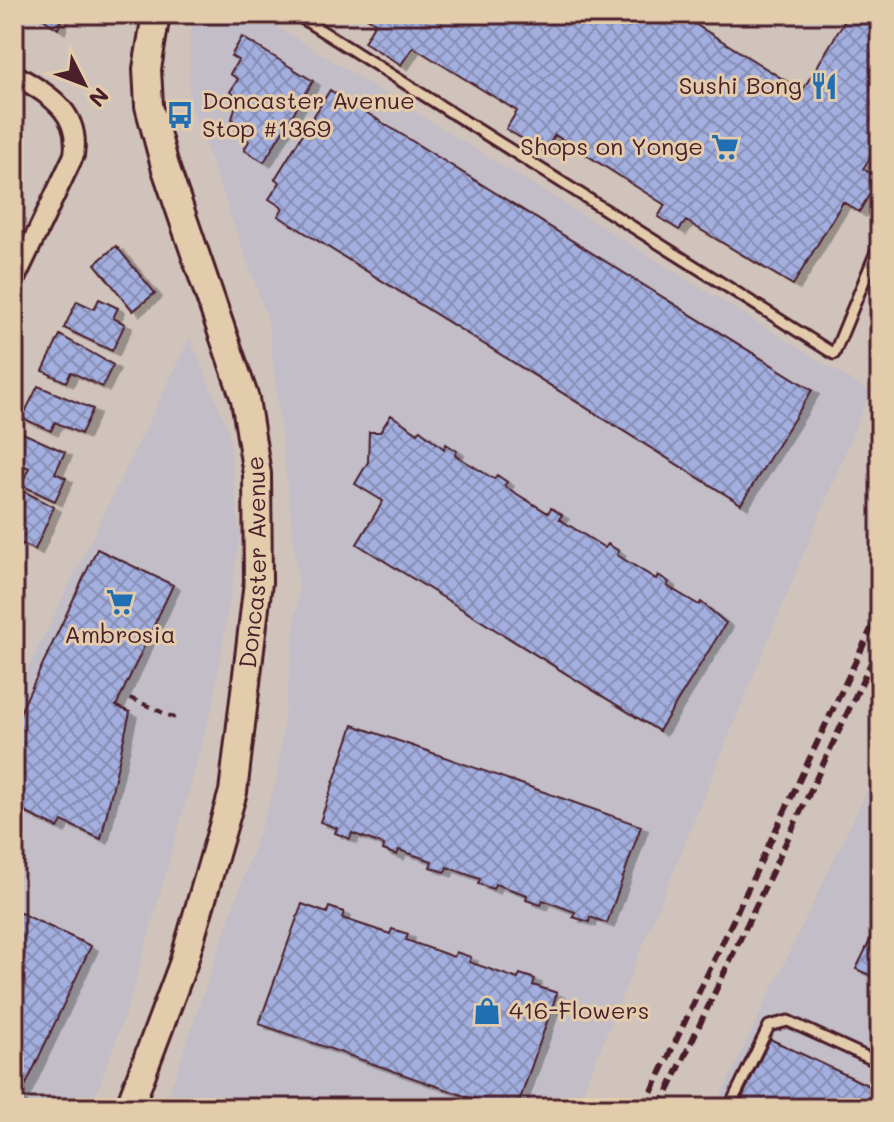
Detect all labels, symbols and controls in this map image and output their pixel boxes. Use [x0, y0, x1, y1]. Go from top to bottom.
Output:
north arrow [44, 44, 124, 124]
place label: Sushi Bong [679, 69, 802, 100]
restaurant icon: Sushi Bong [809, 71, 839, 101]
text: N [83, 82, 116, 114]
place label: Doncaster Avenue Stop #1369 [202, 84, 415, 143]
bus stop icon: Doncaster Avenue Stop #1369 [165, 100, 195, 130]
place label: Shops on Yonge [520, 130, 703, 161]
supermarket icon: Shops on Yonge [710, 132, 740, 162]
street label: Doncaster Avenue [231, 454, 272, 670]
supermarket icon: Ambrosia [105, 587, 135, 617]
place label: Ambrosia [64, 618, 176, 649]
place label: 416-Flowers [509, 994, 649, 1025]
shop icon: 416-Flowers [472, 996, 502, 1026]

